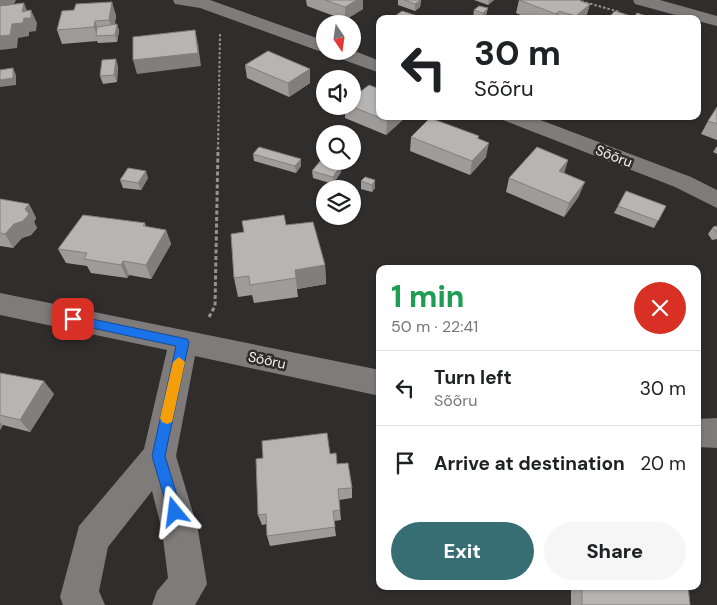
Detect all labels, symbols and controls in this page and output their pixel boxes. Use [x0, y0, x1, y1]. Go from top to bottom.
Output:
north arrow [316, 15, 361, 60]
map controls [316, 15, 361, 225]
text: 30 m [474, 30, 561, 76]
icon: left [391, 35, 456, 100]
button: sound [316, 70, 361, 115]
text: Sõõru [474, 74, 534, 103]
button: search [316, 125, 361, 170]
street label: Sõõru [593, 141, 635, 171]
button: layers [316, 180, 361, 225]
text: 1 min [391, 277, 464, 316]
button: close [634, 282, 686, 334]
pin [52, 298, 94, 340]
icon: arrive [59, 305, 87, 333]
text: 50 m · 22:41 [391, 316, 478, 337]
street label: Sõõru [247, 347, 287, 373]
text: Turn left [434, 365, 512, 390]
icon: left [391, 374, 419, 402]
text: 30 m [640, 376, 686, 401]
text: Sõõru [434, 390, 477, 411]
icon: arrive [391, 449, 419, 477]
text: Arrive at destination [434, 451, 625, 476]
text: 20 m [640, 451, 686, 476]
position arrow [148, 485, 200, 537]
button: Exit [391, 522, 534, 580]
button: Share [544, 522, 686, 580]

